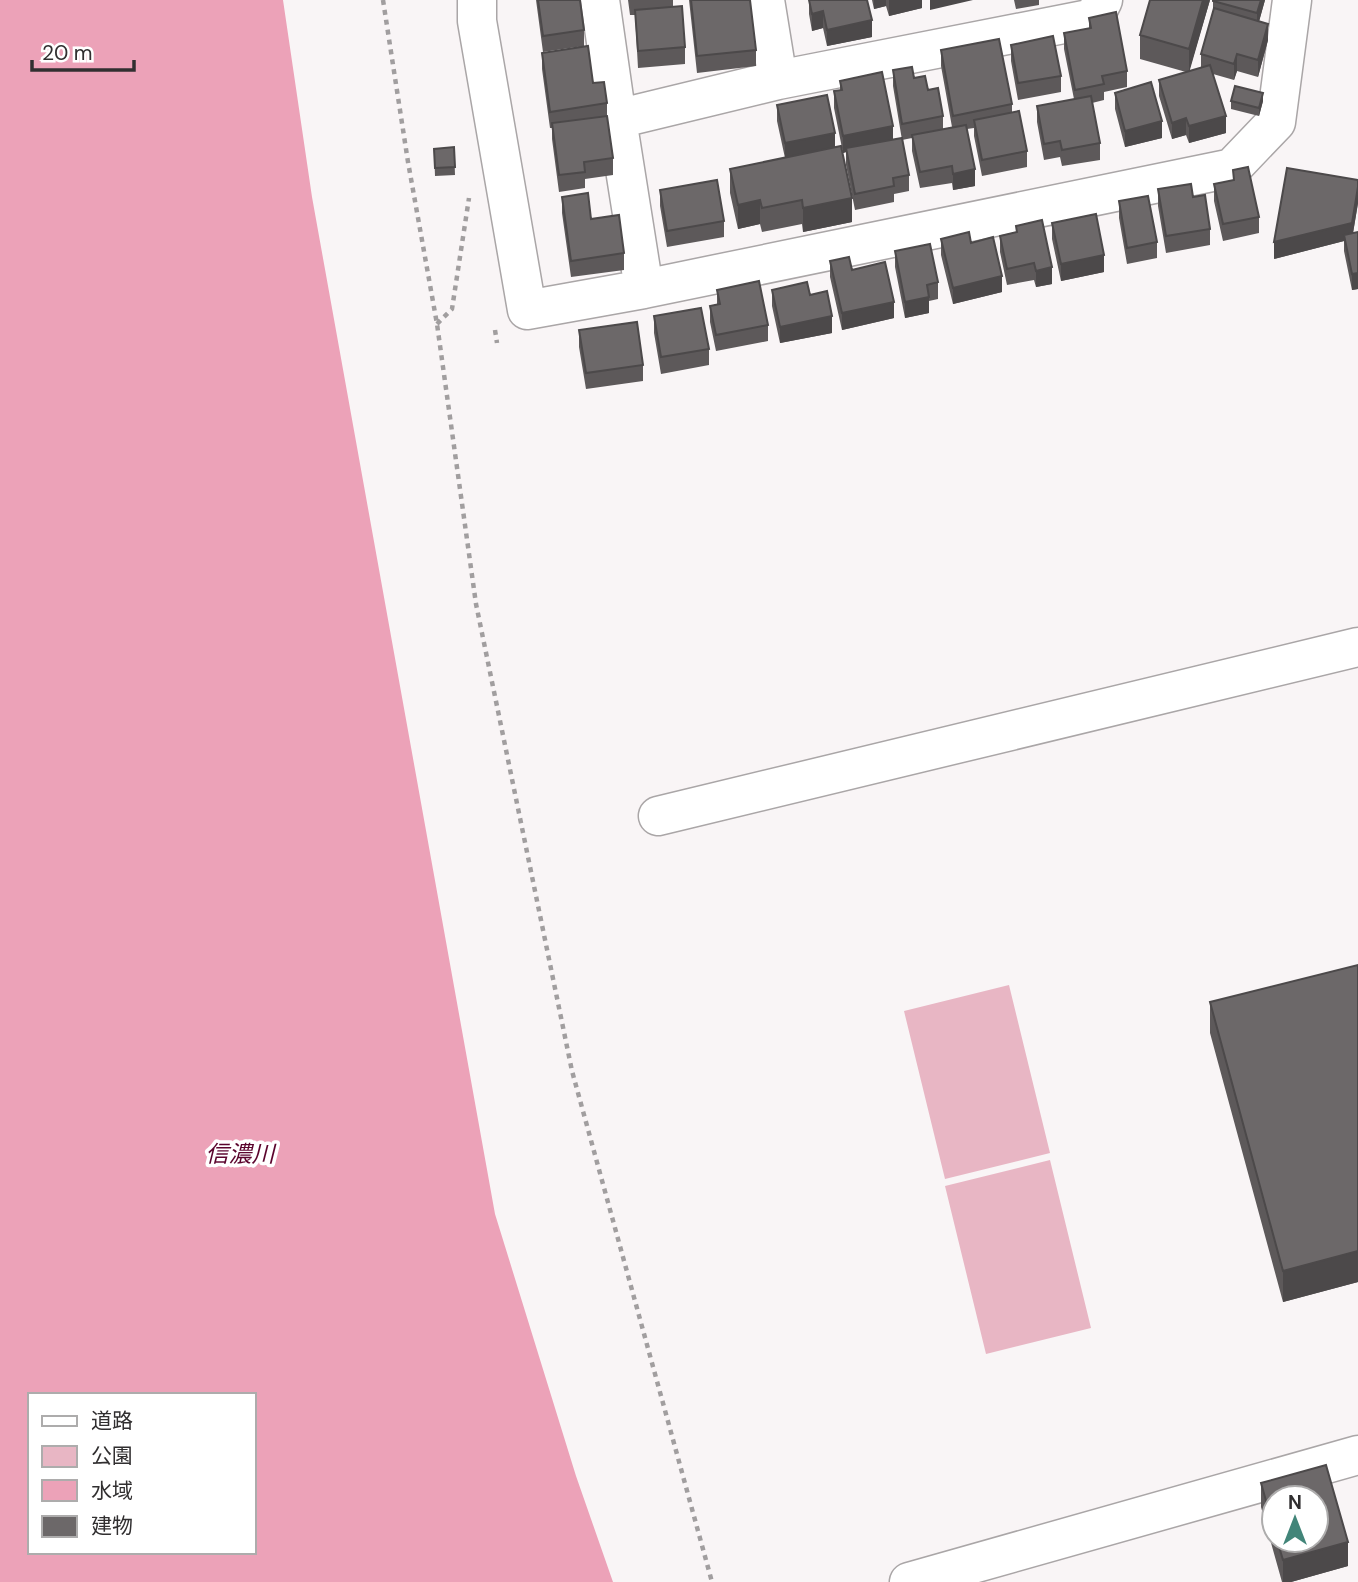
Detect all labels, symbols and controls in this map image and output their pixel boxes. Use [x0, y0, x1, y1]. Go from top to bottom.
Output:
scale bar [32, 28, 133, 72]
text: 20 m [42, 39, 93, 67]
water label: 信濃川 [206, 1139, 278, 1169]
legend [28, 1393, 256, 1554]
text: 道路 [91, 1407, 133, 1435]
text: 公園 [91, 1442, 133, 1470]
text: 水域 [91, 1477, 133, 1505]
north arrow [1260, 1484, 1330, 1554]
text: N [1288, 1490, 1302, 1515]
text: 建物 [91, 1512, 133, 1540]

